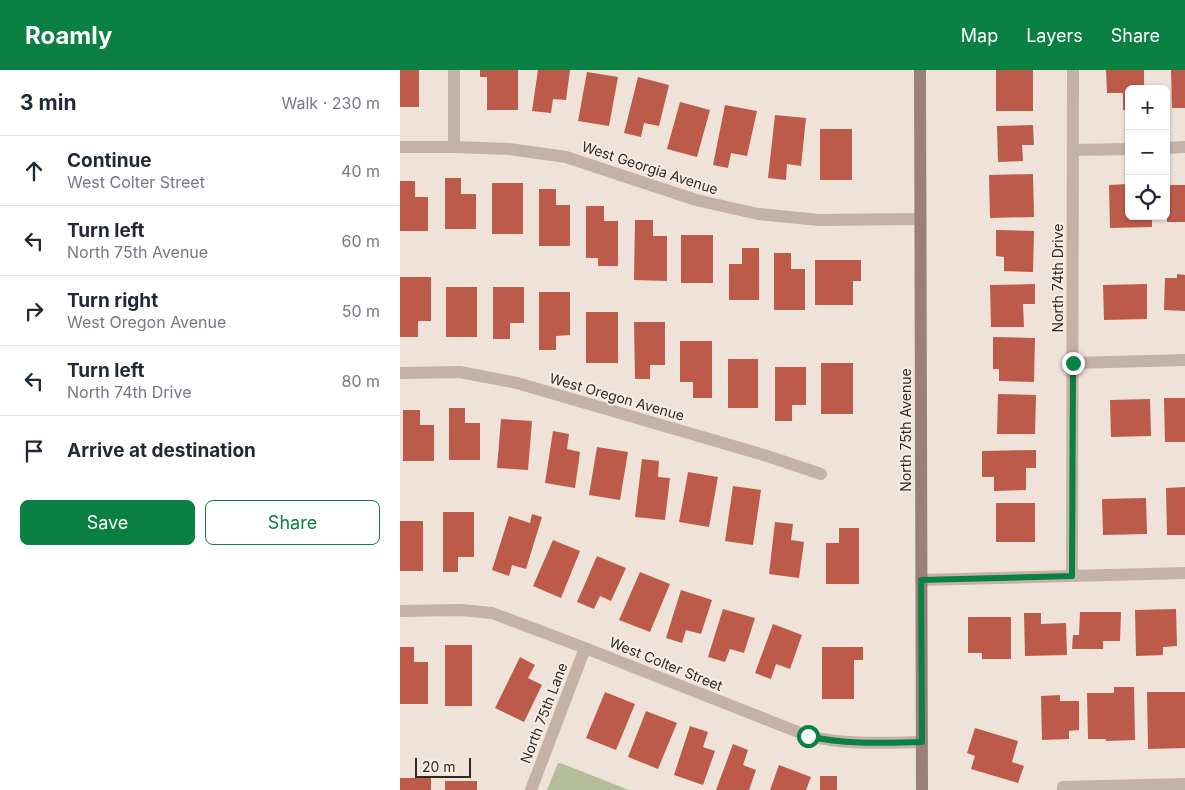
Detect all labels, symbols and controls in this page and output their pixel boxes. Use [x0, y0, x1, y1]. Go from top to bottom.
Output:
text: Roamly [25, 21, 112, 50]
text: Map [961, 25, 998, 46]
text: Layers [1026, 25, 1083, 46]
text: Share [1111, 25, 1160, 46]
map controls [1125, 85, 1170, 220]
button: + [1125, 85, 1170, 130]
text: 3 min [20, 90, 76, 115]
text: Walk · 230 m [282, 93, 380, 113]
button: − [1125, 130, 1170, 175]
street label: West Georgia Avenue [580, 137, 720, 198]
text: Continue [67, 149, 152, 172]
icon: ahead [20, 157, 48, 185]
text: 40 m [341, 161, 380, 181]
text: West Colter Street [67, 172, 205, 192]
button: locate [1125, 175, 1170, 220]
text: Turn left [67, 219, 145, 242]
street label: North 74th Drive [1049, 224, 1066, 332]
icon: left [20, 227, 48, 255]
text: 60 m [341, 231, 380, 251]
text: North 75th Avenue [67, 242, 208, 262]
text: Turn right [67, 289, 158, 312]
icon: right [20, 297, 48, 325]
text: 50 m [342, 301, 380, 321]
text: West Oregon Avenue [67, 312, 226, 332]
route end [1062, 352, 1085, 375]
text: Turn left [67, 359, 145, 382]
icon: left [20, 367, 48, 395]
street label: North 75th Avenue [897, 368, 914, 492]
street label: West Oregon Avenue [548, 369, 686, 424]
text: 80 m [341, 371, 380, 391]
text: North 74th Drive [67, 382, 191, 402]
icon: arrive [20, 437, 48, 465]
text: Arrive at destination [67, 439, 256, 462]
button: Save [20, 500, 195, 545]
button: Share [205, 500, 380, 545]
street label: West Colter Street [607, 633, 726, 694]
street label: North 75th Lane [517, 660, 571, 766]
route start [797, 725, 820, 748]
scale bar [415, 755, 471, 778]
text: 20 m [422, 758, 456, 775]

